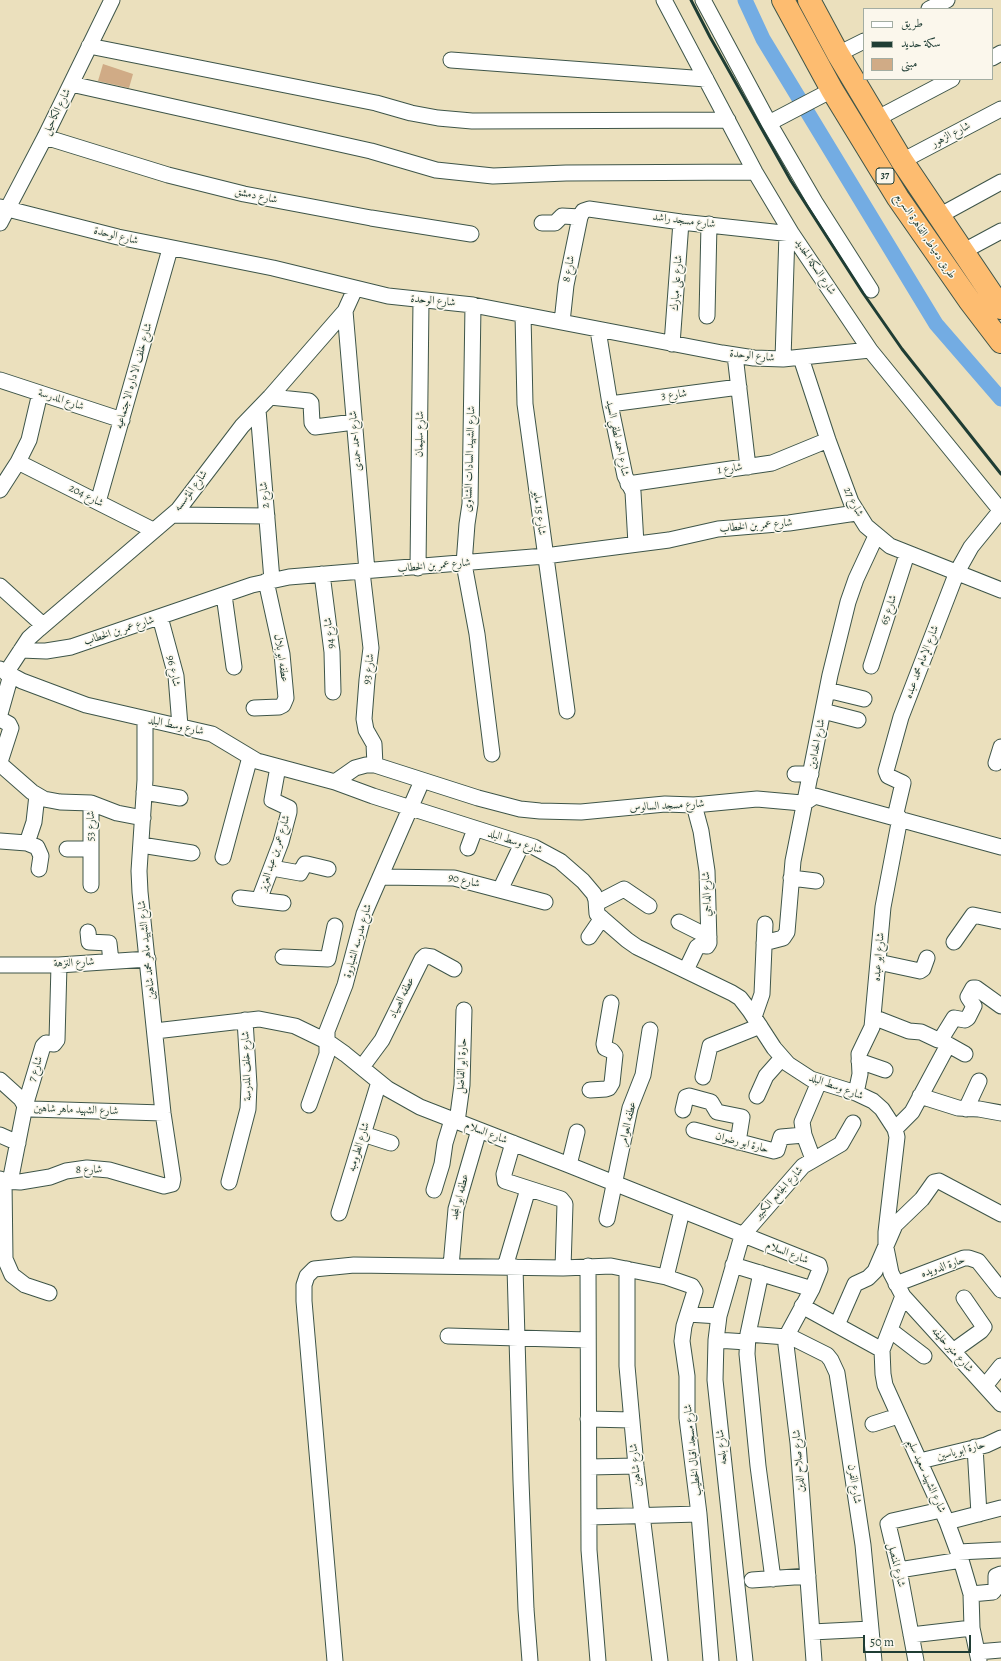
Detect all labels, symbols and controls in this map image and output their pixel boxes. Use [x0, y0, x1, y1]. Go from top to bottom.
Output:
legend [863, 8, 993, 80]
text: طريق [901, 15, 923, 31]
text: سكة حديد [901, 35, 941, 51]
text: مبنى [901, 55, 917, 71]
street label: شارع الكاحيل [40, 86, 74, 138]
street label: شارع الزهور [929, 119, 973, 151]
road number: 37 [876, 168, 894, 184]
street label: شارع دمشق [233, 185, 279, 207]
street label: طريق دمياط, القاهرة السريع [891, 191, 959, 281]
street label: شارع مسجد راشد [652, 211, 716, 231]
street label: شارع الوحدة [92, 224, 140, 248]
street label: شارع السكة الحديد [792, 237, 838, 297]
street label: شارع 8 [560, 255, 578, 283]
street label: شارع على مبارك [668, 255, 686, 311]
street label: شارع الوحدة [410, 292, 456, 310]
street label: شارع خلف الاداره الاجتماعيه [113, 321, 155, 431]
street label: شارع الوحدة [729, 347, 775, 365]
street label: شارع المدرسة [36, 386, 86, 414]
street label: شارع 3 [660, 387, 688, 403]
street label: شارع احمد لطفي السيد [602, 399, 632, 477]
street label: شارع الشهيد السادات الشناوى [462, 406, 478, 512]
street label: شارع احمد حمدى [347, 410, 365, 472]
street label: شارع سليمان [413, 411, 427, 457]
street label: شارع 1 [717, 461, 743, 477]
street label: شارع المؤسسه [171, 468, 211, 514]
street label: شارع 2 [257, 481, 273, 509]
street label: شارع 204 [66, 482, 106, 510]
street label: شارع 27 [840, 485, 866, 519]
street label: شارع 15 مايو [530, 490, 548, 536]
street label: شارع عمر بن الخطاب [719, 516, 793, 536]
street label: شارع عمر بن الخطاب [397, 556, 471, 576]
street label: شارع 65 [878, 593, 900, 627]
street label: شارع عمر بن الخطاب [82, 613, 156, 649]
street label: شارع 94 [322, 617, 338, 649]
street label: شارع الإمام محمد عبده [902, 624, 942, 700]
street label: عطفه ابو بلال [271, 633, 291, 683]
street label: شارع 93 [361, 653, 377, 685]
street label: شارع 96 [163, 654, 183, 688]
street label: شارع وسط البلد [147, 714, 205, 738]
street label: شارع الحدادين [806, 718, 828, 770]
street label: شارع مسجد السالوس [629, 797, 705, 815]
street label: شارع 53 [84, 811, 98, 841]
street label: شارع عمر بن عبد العزيز [257, 813, 293, 893]
street label: شارع وسط البلد [486, 827, 544, 857]
street label: شارع 90 [447, 871, 481, 891]
street label: شارع الداجي [700, 871, 714, 917]
street label: شارع الشهيد ماهر محمد شاهين [135, 900, 159, 1000]
street label: شارع مدرسه الشباروة [341, 902, 375, 980]
street label: شارع ابو عبده [870, 932, 888, 982]
street label: شارع النزهة [53, 955, 95, 971]
street label: عطفه الصياد [386, 975, 418, 1021]
street label: شارع خلف المدرسة [239, 1031, 255, 1101]
street label: حارة ابو الفاضل [454, 1038, 470, 1094]
street label: شارع 7 [26, 1055, 46, 1083]
street label: شارع وسط البلد [807, 1071, 865, 1103]
street label: عطفه العوامر [616, 1100, 640, 1148]
street label: شارع الشهيد ماهر شاهين [33, 1102, 119, 1118]
street label: شارع السلام [463, 1119, 509, 1147]
street label: شارع الطرومبه [345, 1121, 373, 1173]
street label: حارة ابو رضوان [714, 1130, 770, 1156]
street label: شارع 8 [76, 1163, 102, 1177]
street label: شارع الجامع الكبير [752, 1164, 806, 1222]
street label: عطفه ابو المجد [448, 1173, 472, 1221]
street label: شارع السلام [764, 1239, 810, 1267]
street label: حارة الدويده [919, 1253, 967, 1281]
street label: شارع منير خليفه [928, 1325, 976, 1375]
street label: شارع مسجد اقبال الخطيب [682, 1403, 704, 1497]
street label: شارع بلحه [714, 1429, 730, 1465]
street label: شارع صلاح الدين [790, 1429, 808, 1493]
street label: شارع الشهيد سعيد سليم [904, 1437, 948, 1515]
street label: حارة ابو ياسين [935, 1438, 987, 1464]
street label: شارع شاهين [627, 1443, 645, 1487]
street label: شارع الفرن [844, 1463, 864, 1505]
street label: شارع المنصل [884, 1541, 908, 1589]
scale bar [865, 1627, 973, 1653]
text: 50 m [870, 1634, 894, 1650]

